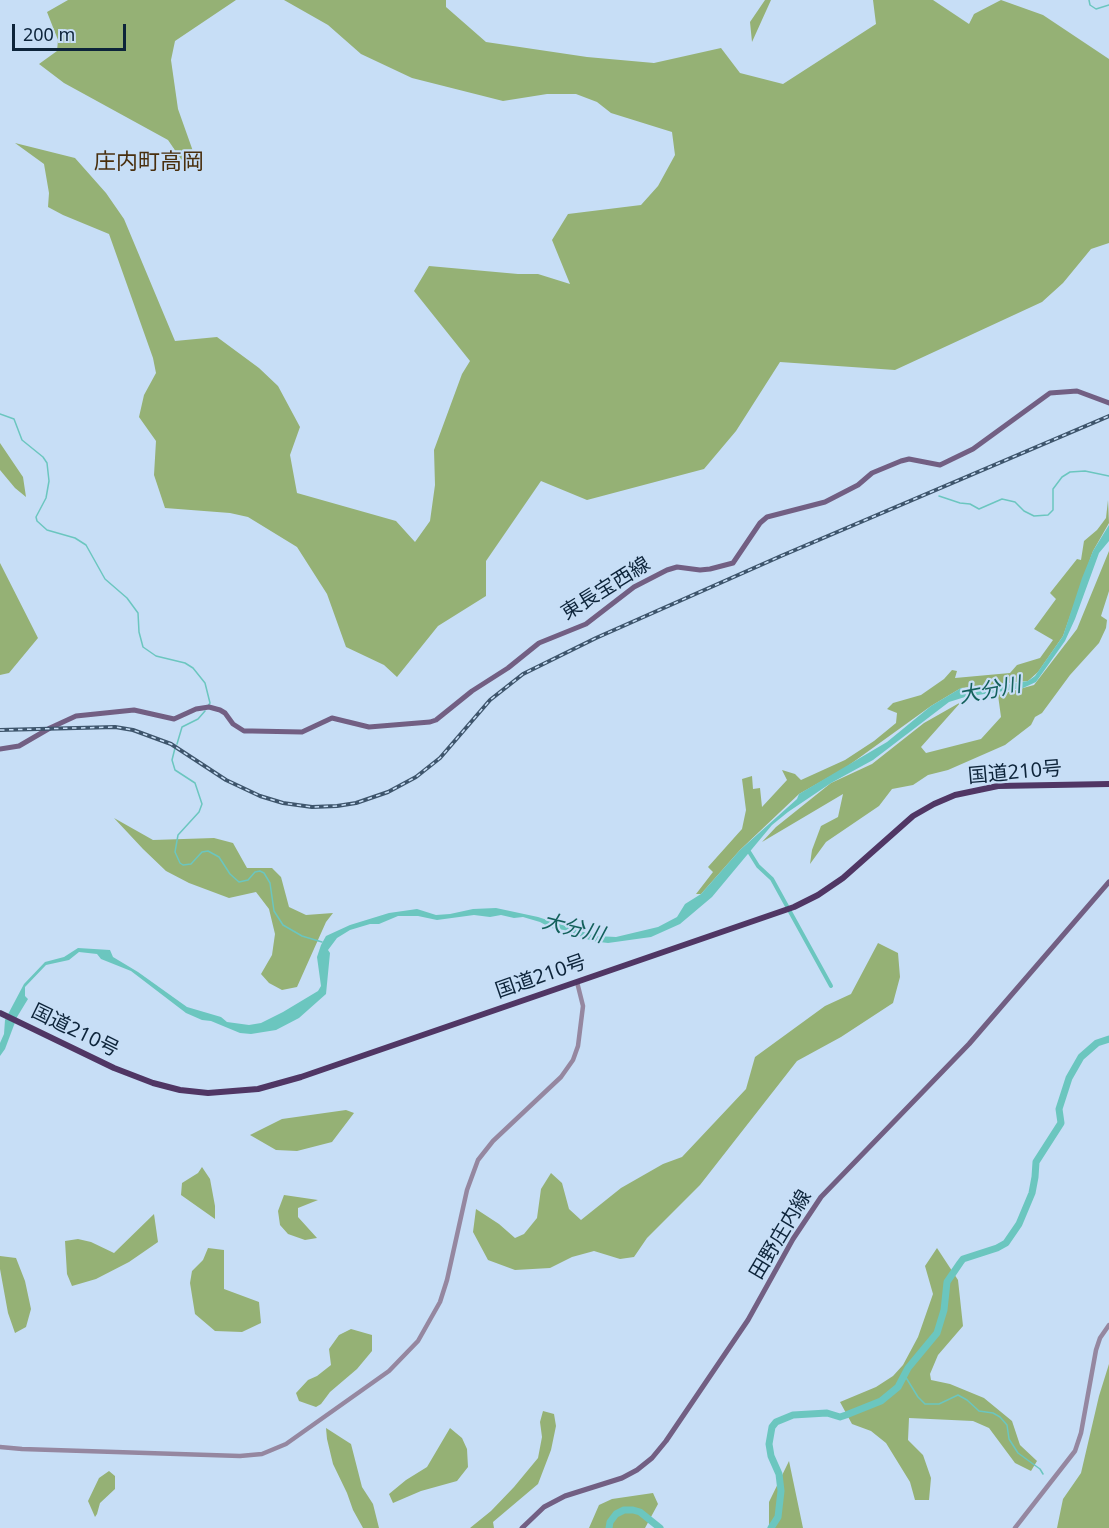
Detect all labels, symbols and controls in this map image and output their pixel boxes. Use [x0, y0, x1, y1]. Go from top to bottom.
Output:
scale bar [15, 12, 129, 50]
text: 200 m [23, 22, 75, 46]
district label: 庄内町高岡 [94, 150, 204, 176]
street label: 東長宝西線 [557, 552, 655, 626]
water label: 大分川 [957, 673, 1023, 709]
street label: 国道210号 [967, 757, 1063, 789]
water label: 大分川 [539, 909, 607, 949]
street label: 国道210号 [493, 950, 589, 1004]
street label: 国道210号 [27, 1000, 123, 1062]
street label: 田野庄内線 [745, 1186, 817, 1284]

